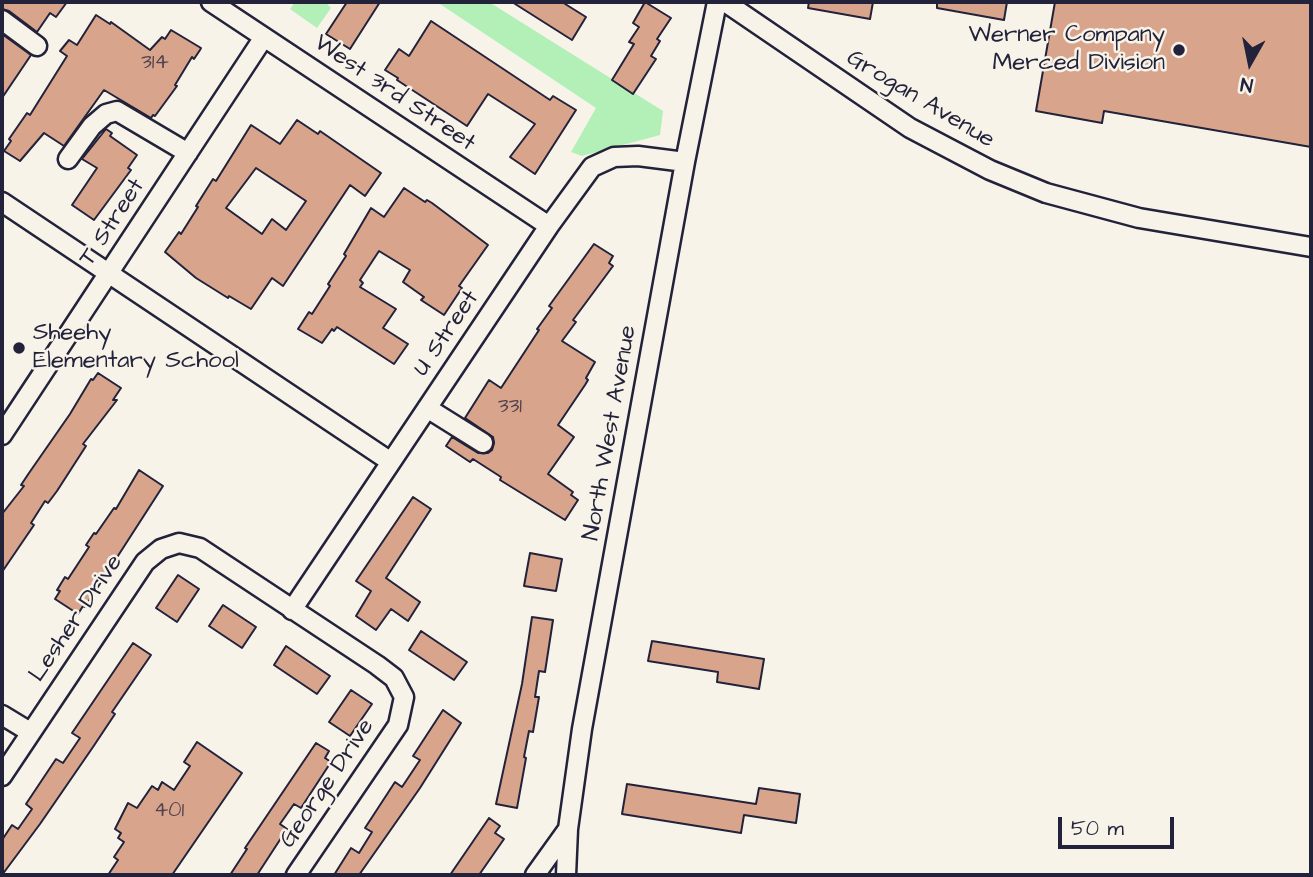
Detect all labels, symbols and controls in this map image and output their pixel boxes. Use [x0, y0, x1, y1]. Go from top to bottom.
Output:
place label: Werner Company Merced Division [968, 22, 1165, 78]
north arrow [1215, 28, 1285, 98]
street label: West 3rd Street [308, 29, 480, 159]
marker: Werner Company Merced Division [1171, 42, 1187, 58]
street label: Grogan Avenue [841, 45, 999, 155]
house number: 314 [141, 51, 169, 77]
text: N [1239, 70, 1255, 99]
street label: T Street [74, 174, 152, 272]
street label: U Street [408, 286, 486, 382]
place label: Sheehy Elementary School [33, 320, 239, 376]
street label: North West Avenue [578, 323, 644, 543]
marker: Sheehy Elementary School [11, 340, 27, 356]
house number: 331 [498, 395, 522, 421]
street label: Lesher Drive [24, 550, 130, 688]
street label: George Drive [274, 714, 382, 854]
house number: 401 [154, 799, 184, 825]
scale bar [1061, 804, 1176, 848]
text: 50 m [1071, 814, 1124, 843]

